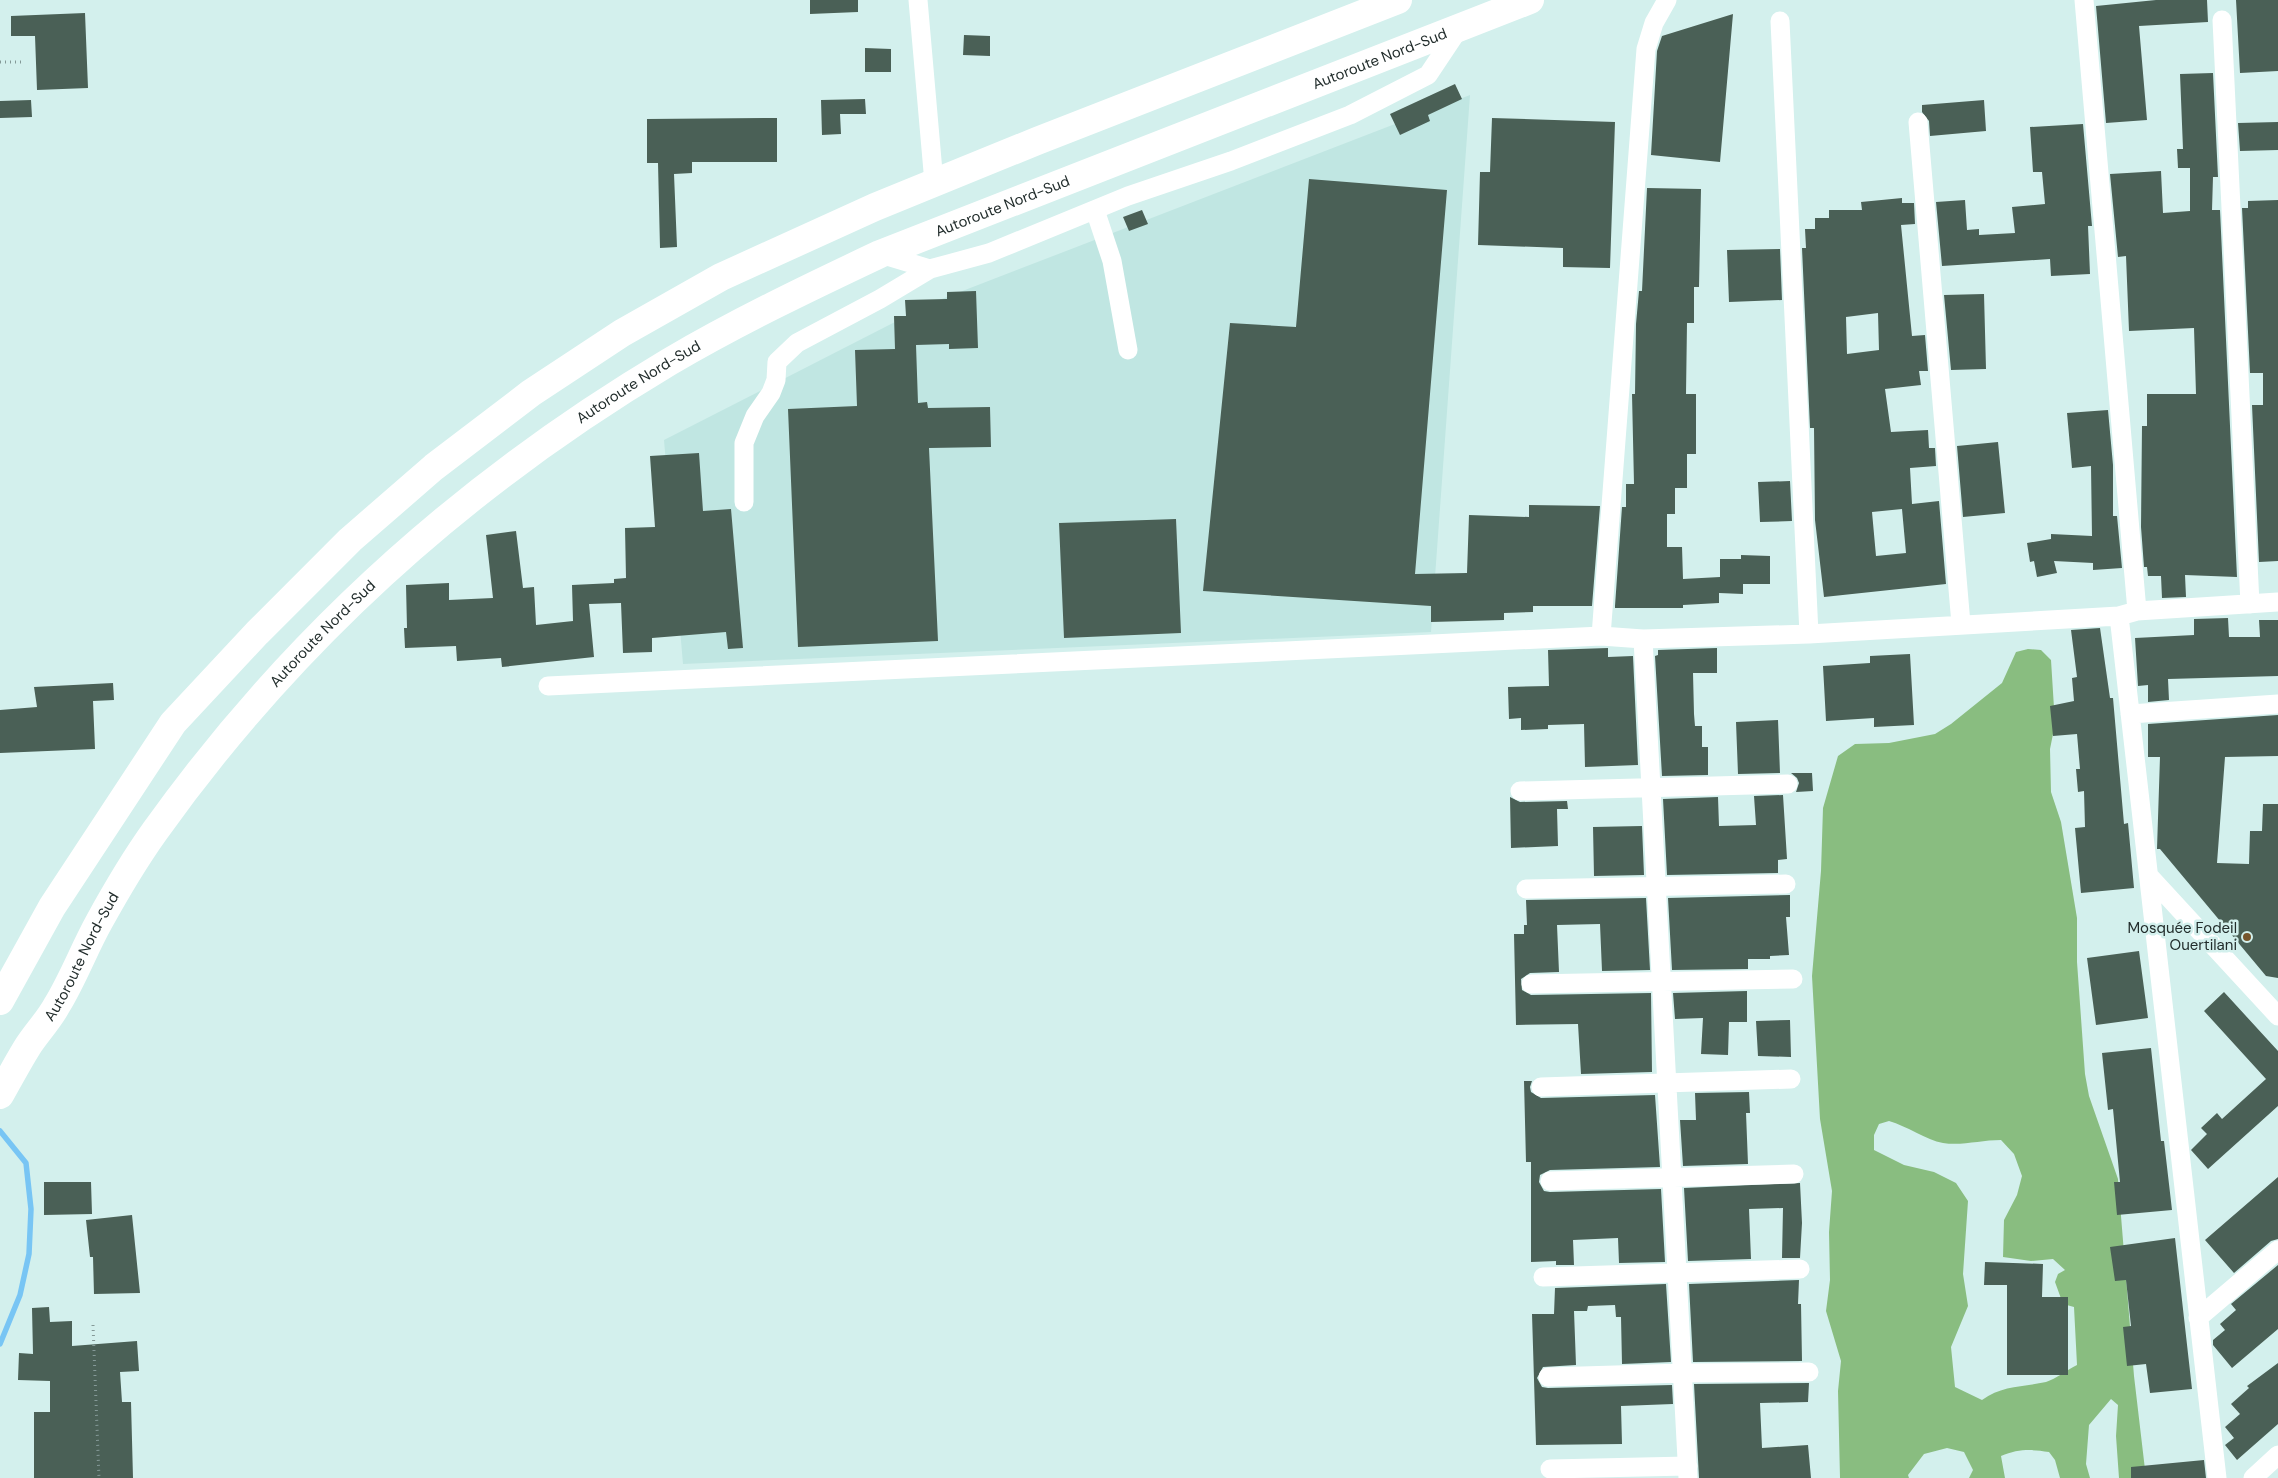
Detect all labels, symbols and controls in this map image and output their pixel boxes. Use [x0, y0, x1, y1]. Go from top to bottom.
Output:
street label: Autoroute Nord-Sud [1309, 23, 1450, 94]
street label: Autoroute Nord-Sud [932, 171, 1073, 241]
street label: Autoroute Nord-Sud [572, 336, 704, 428]
street label: Autoroute Nord-Sud [265, 576, 380, 691]
street label: Autoroute Nord-Sud [40, 889, 124, 1025]
place label: Mosquée Fodeil Ouertilani [2127, 918, 2237, 955]
marker: Mosquée Fodeil Ouertilani [2241, 931, 2253, 943]

